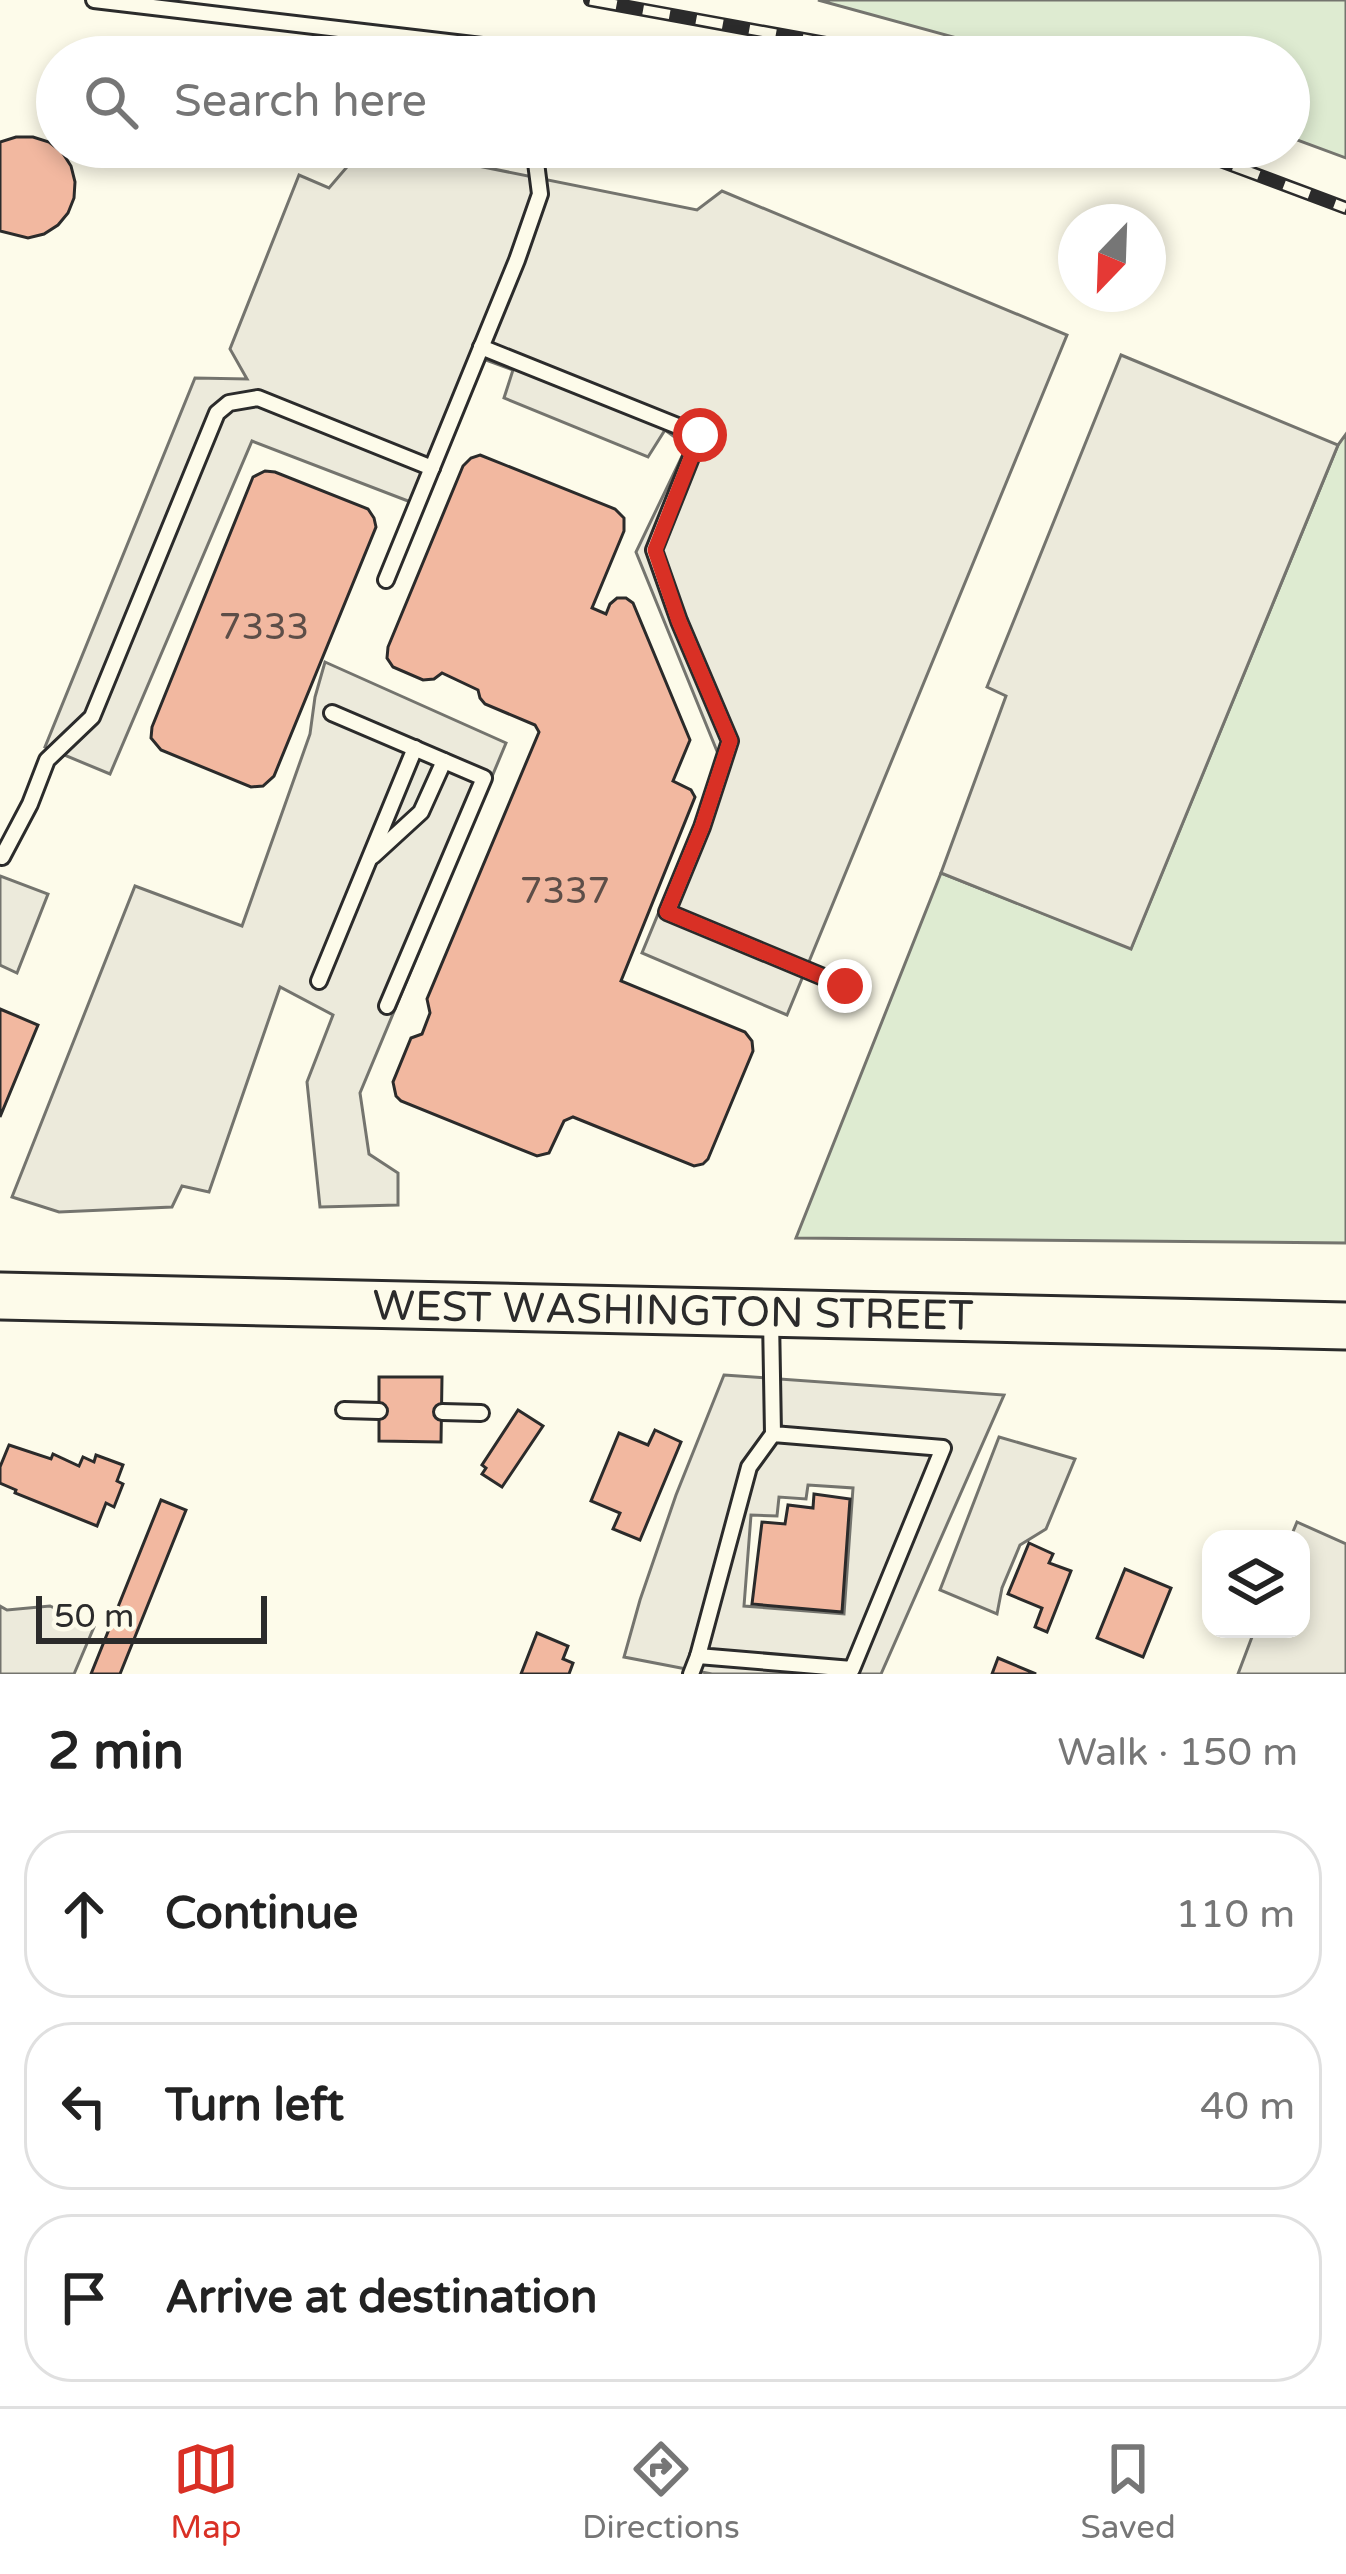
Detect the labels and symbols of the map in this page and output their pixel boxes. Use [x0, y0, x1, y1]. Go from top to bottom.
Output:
north arrow [1058, 204, 1166, 312]
route start [673, 408, 727, 462]
house number: 7333 [219, 606, 309, 649]
house number: 7337 [520, 870, 610, 913]
route end [818, 959, 872, 1013]
street label: WEST WASHINGTON STREET [372, 1280, 974, 1342]
scale bar [36, 1590, 267, 1643]

